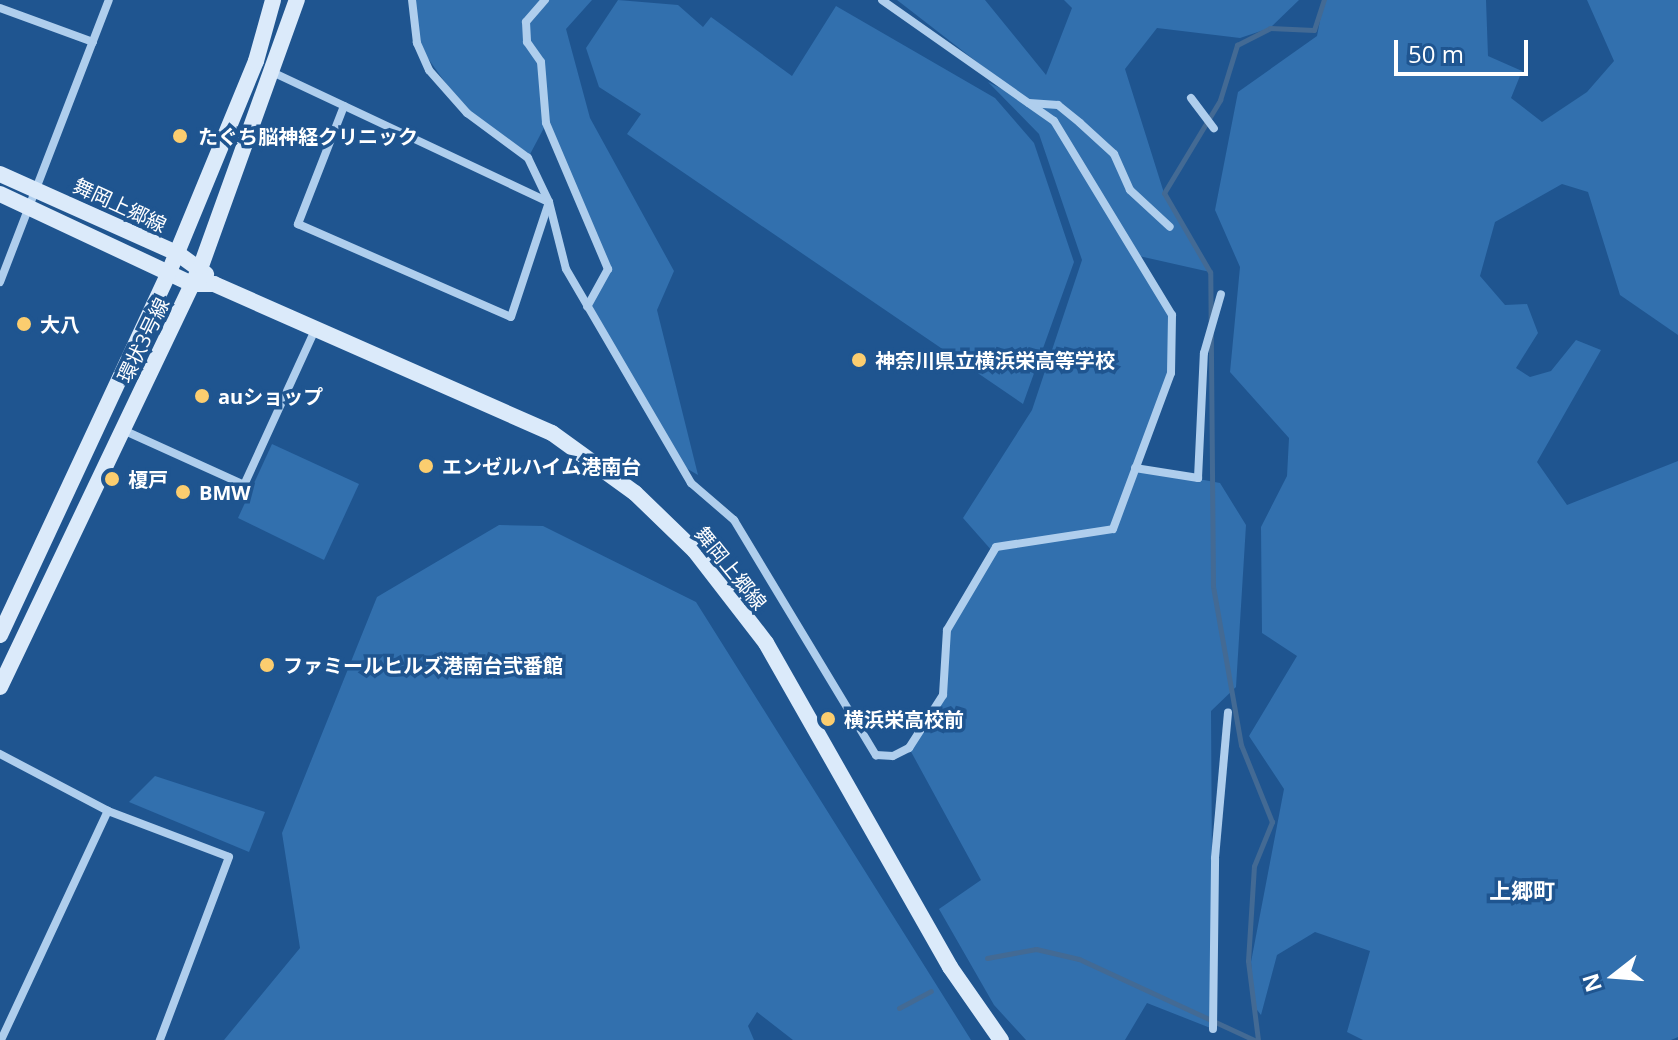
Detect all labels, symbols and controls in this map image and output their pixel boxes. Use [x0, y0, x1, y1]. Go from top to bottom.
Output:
scale bar [1398, 24, 1532, 74]
text: 50 m [1408, 37, 1464, 70]
place label: たぐち脳神経クリニック [198, 124, 418, 148]
marker: たぐち脳神経クリニック [169, 125, 191, 147]
street label: 舞岡上郷線 [70, 173, 170, 237]
street label: 環状3号線 [112, 294, 174, 386]
place label: 大八 [40, 312, 80, 336]
marker: 大八 [15, 315, 33, 333]
place label: 神奈川県立横浜栄高等学校 [875, 348, 1115, 372]
marker: 神奈川県立横浜栄高等学校 [850, 351, 868, 369]
place label: auショップ [218, 384, 323, 408]
marker: auショップ [193, 387, 211, 405]
place label: エンゼルハイム港南台 [442, 454, 642, 478]
marker: エンゼルハイム港南台 [417, 457, 435, 475]
place label: 榎戸 [128, 467, 168, 491]
marker: 榎戸 [103, 470, 121, 488]
place label: BMW [199, 480, 251, 504]
marker: BMW [174, 483, 192, 501]
street label: 舞岡上郷線 [690, 522, 772, 614]
place label: ファミールヒルズ港南台弐番館 [283, 653, 563, 677]
marker: ファミールヒルズ港南台弐番館 [258, 656, 276, 674]
place label: 横浜栄高校前 [844, 707, 964, 731]
marker: 横浜栄高校前 [819, 710, 837, 728]
district label: 上郷町 [1489, 878, 1555, 904]
north arrow [1574, 936, 1654, 1016]
text: N [1574, 970, 1608, 996]

